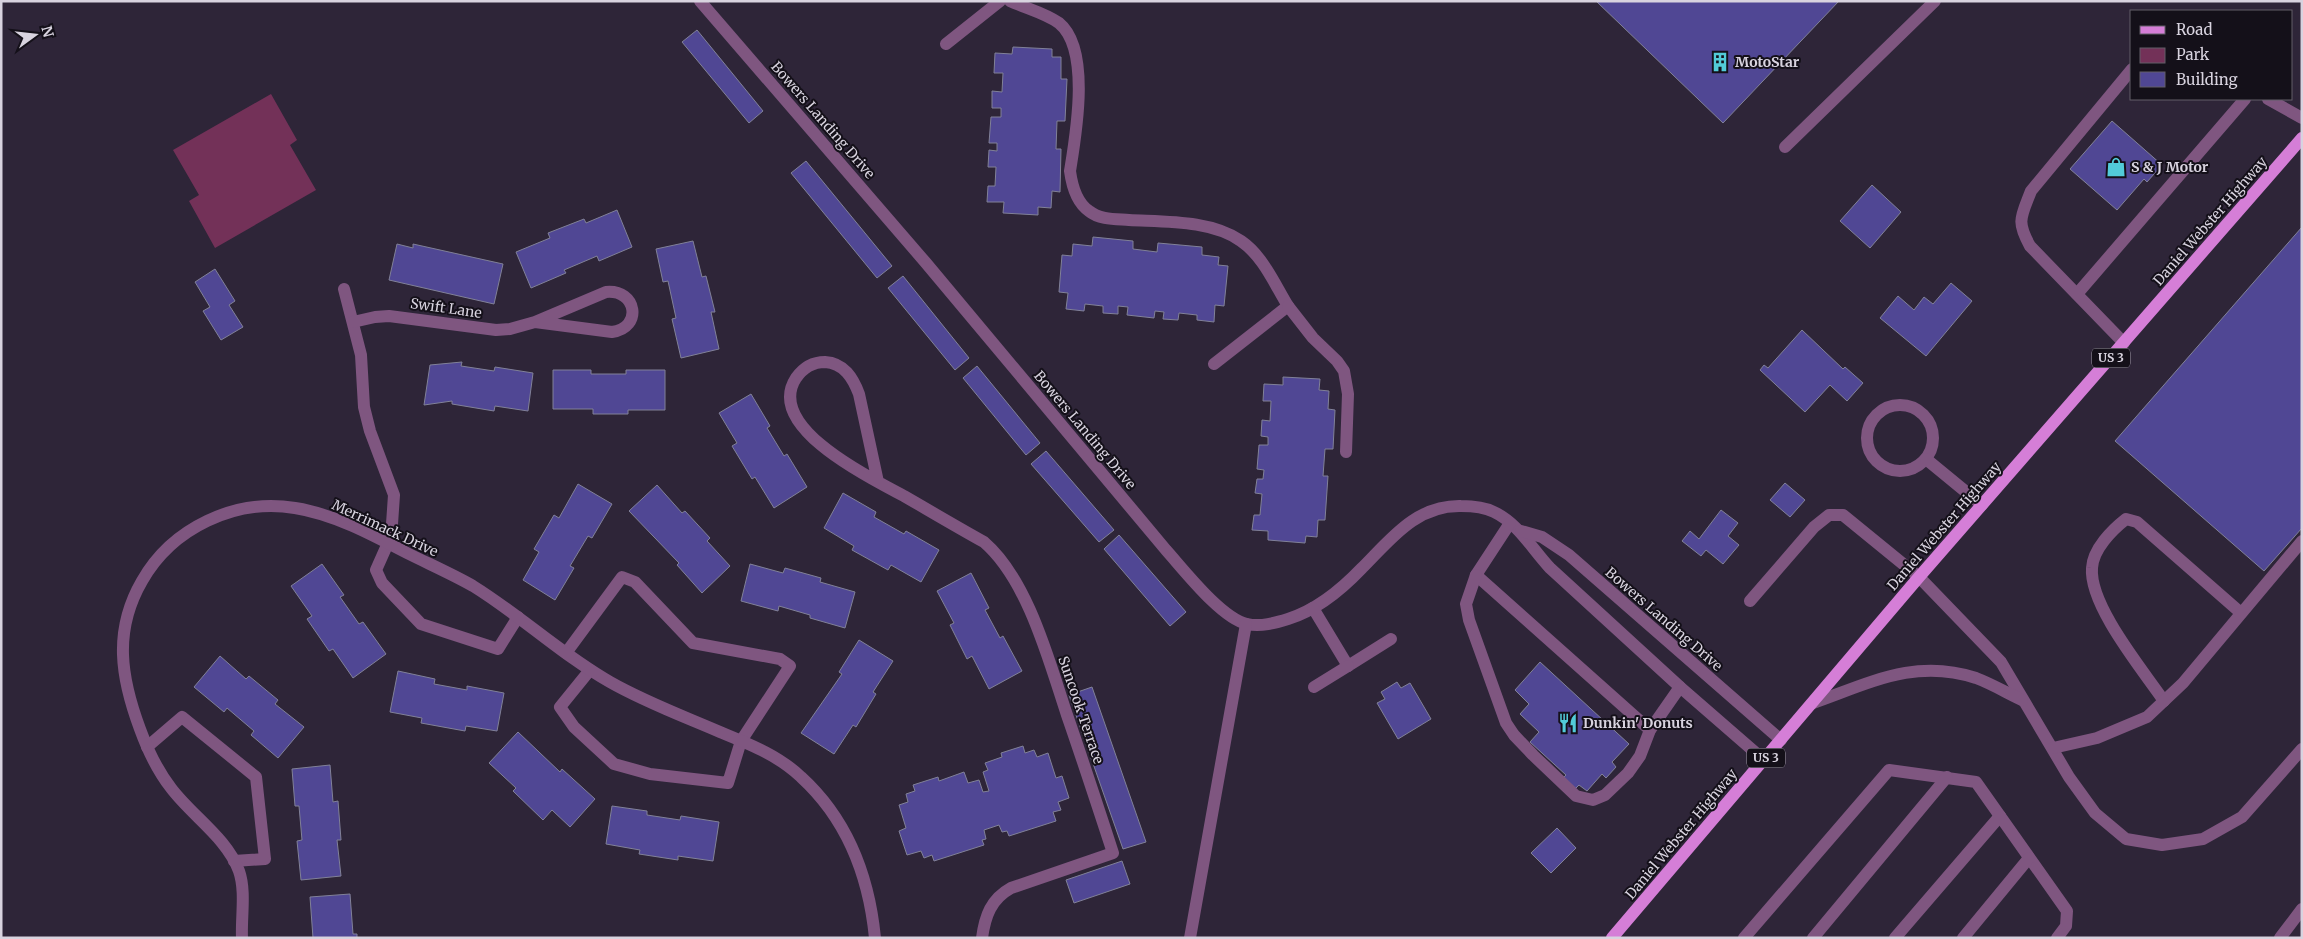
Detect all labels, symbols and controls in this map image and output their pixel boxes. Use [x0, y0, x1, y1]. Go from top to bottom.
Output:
north arrow [10, 10, 60, 60]
legend [2130, 10, 2293, 100]
text: Road [2176, 20, 2212, 39]
text: N [37, 24, 58, 39]
text: Park [2176, 45, 2210, 64]
building icon: MotoStar [1709, 51, 1731, 73]
place label: MotoStar [1735, 53, 1800, 71]
street label: Bowers Landing Drive [767, 58, 879, 182]
text: Building [2176, 70, 2238, 89]
street label: Daniel Webster Highway [2149, 152, 2271, 289]
shop icon: S & J Motor [2105, 156, 2127, 178]
place label: S & J Motor [2131, 158, 2209, 176]
street label: Swift Lane [409, 294, 483, 322]
road number: US 3 [2092, 348, 2130, 368]
street label: Bowers Landing Drive [1030, 367, 1140, 493]
street label: Daniel Webster Highway [1883, 457, 2005, 594]
street label: Merrimack Drive [329, 496, 441, 560]
street label: Bowers Landing Drive [1602, 563, 1726, 675]
street label: Suncook Terrace [1054, 654, 1108, 766]
restaurant icon: Dunkin' Donuts [1557, 712, 1579, 734]
place label: Dunkin' Donuts [1583, 714, 1693, 732]
road number: US 3 [1747, 748, 1785, 768]
street label: Daniel Webster Highway [1621, 764, 1741, 903]

